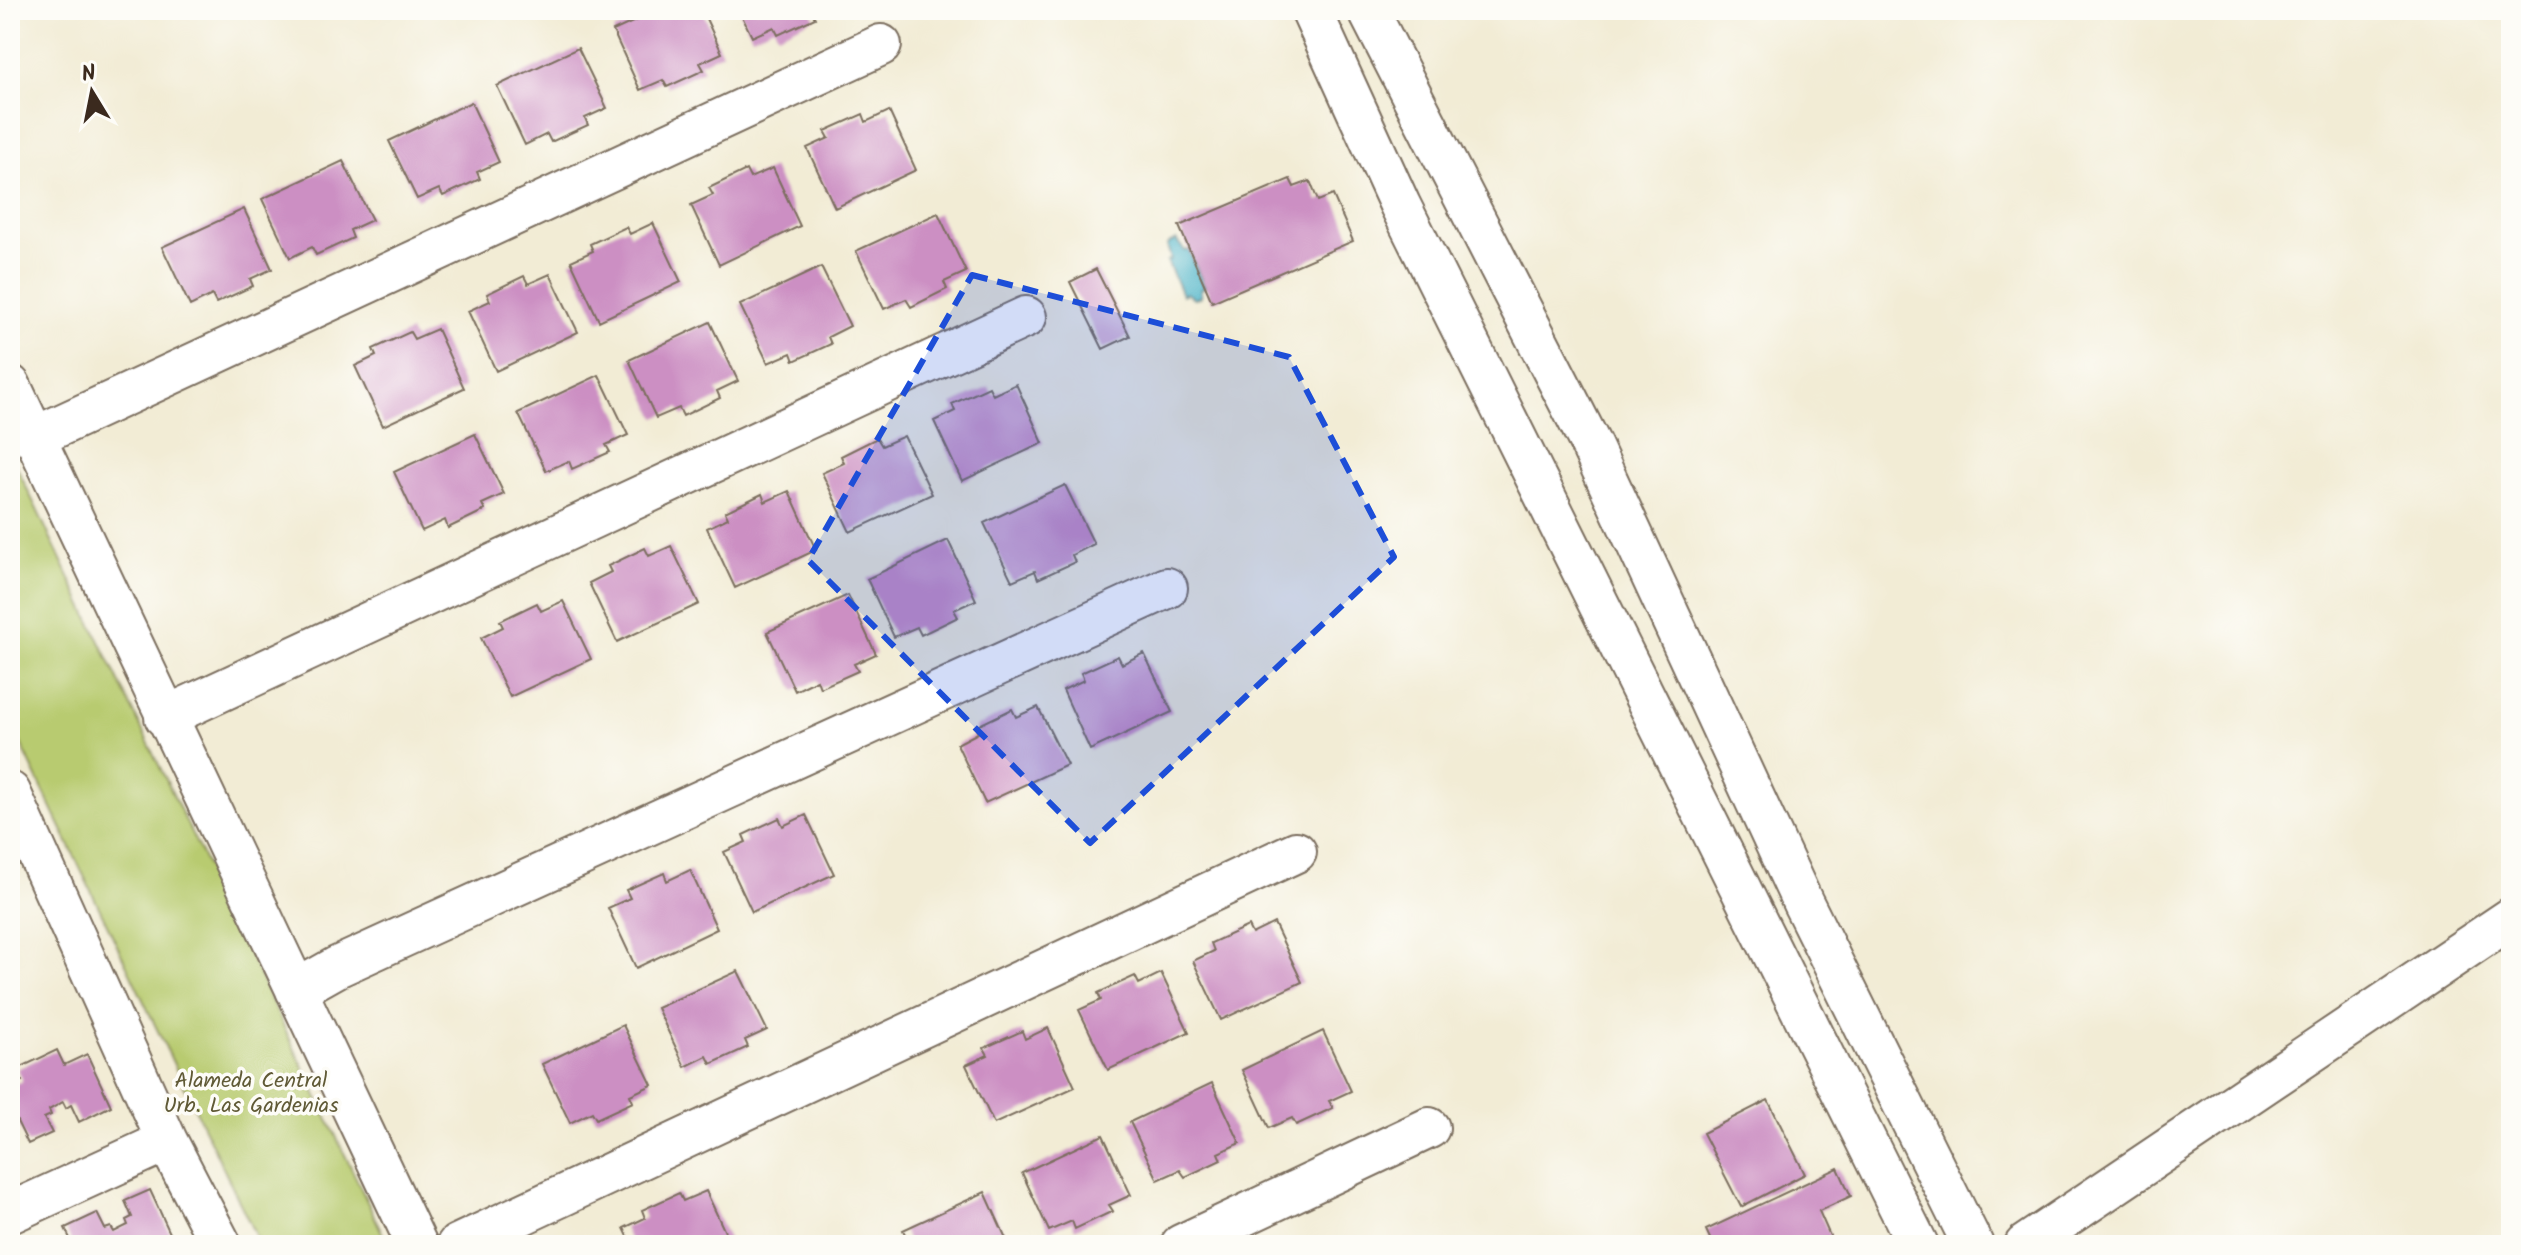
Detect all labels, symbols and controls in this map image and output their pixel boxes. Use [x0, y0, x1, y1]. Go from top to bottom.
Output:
north arrow [52, 52, 132, 132]
text: N [79, 56, 99, 93]
park label: Alameda Central Urb. Las Gardenias [163, 1064, 339, 1124]

